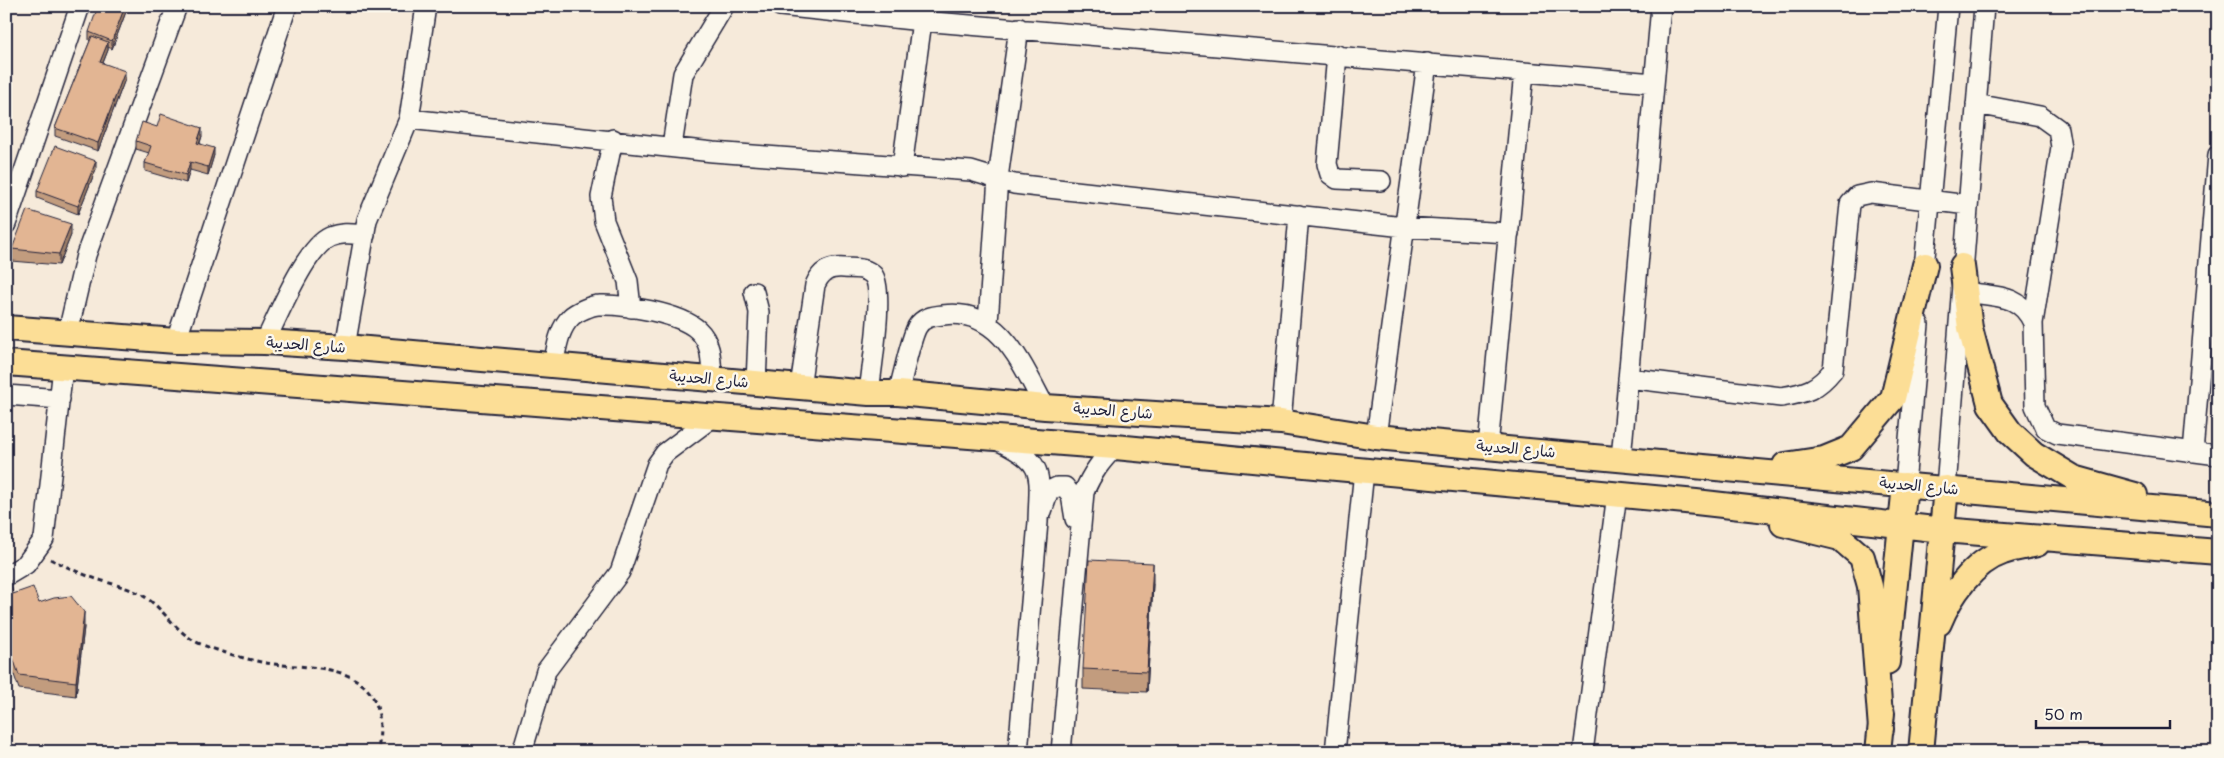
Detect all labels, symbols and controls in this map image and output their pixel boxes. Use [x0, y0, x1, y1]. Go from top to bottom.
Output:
street label: شارع الحديبة [266, 329, 347, 358]
street label: شارع الحديبة [669, 363, 750, 392]
street label: شارع الحديبة [1073, 395, 1154, 424]
street label: شارع الحديبة [1476, 433, 1557, 462]
street label: شارع الحديبة [1879, 470, 1960, 499]
scale bar [2036, 698, 2170, 730]
text: 50 m [2044, 702, 2083, 725]

